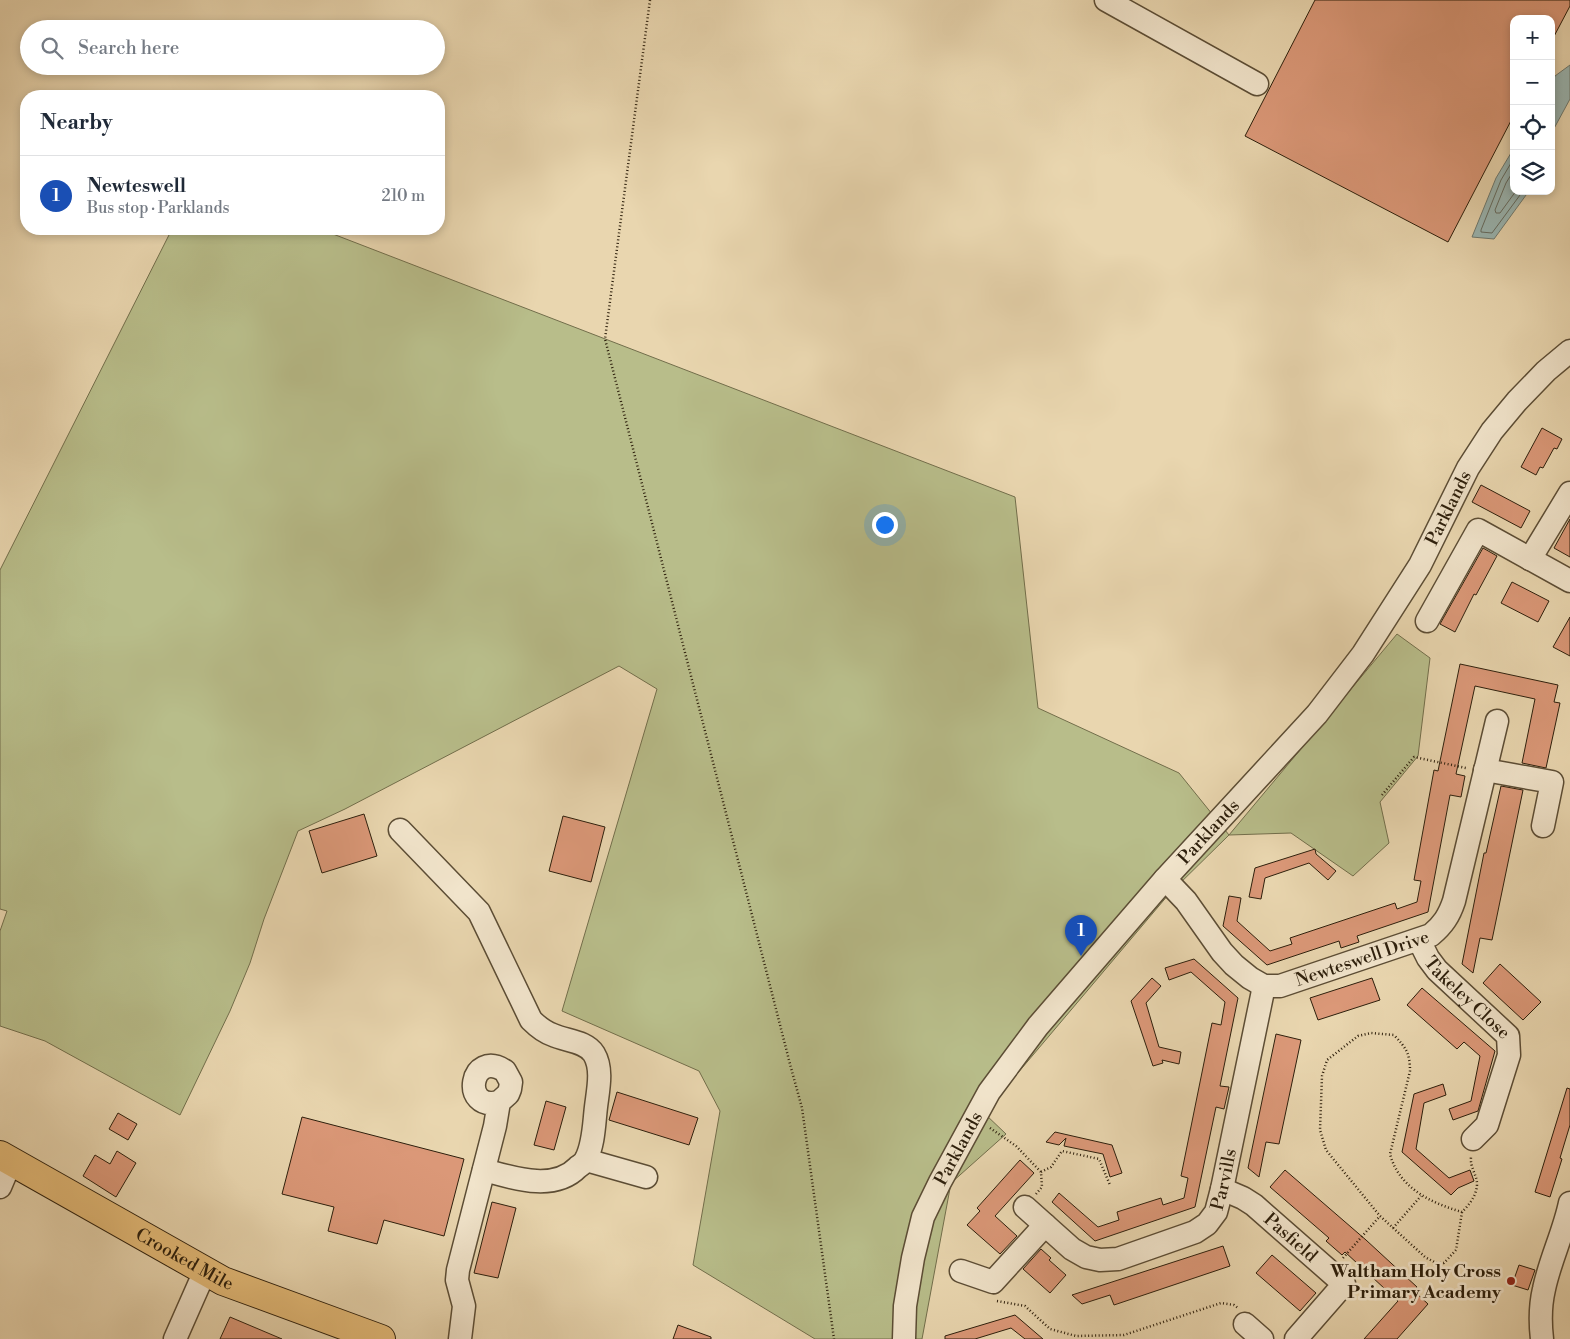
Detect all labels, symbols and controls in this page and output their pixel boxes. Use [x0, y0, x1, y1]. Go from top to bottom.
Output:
map controls [1510, 15, 1555, 195]
button: + [1510, 15, 1555, 60]
search box [20, 20, 445, 75]
icon: search [38, 34, 66, 62]
text: Search here [78, 36, 179, 60]
button: − [1510, 60, 1555, 105]
button: locate [1510, 105, 1555, 150]
text: Nearby [40, 110, 113, 136]
button: layers [1510, 150, 1555, 195]
text: Newteswell [87, 174, 186, 198]
text: 1 [52, 186, 60, 206]
text: 210 m [381, 186, 425, 206]
text: Bus stop · Parklands [87, 198, 230, 218]
street label: Parklands [1420, 467, 1476, 549]
your location [872, 512, 898, 538]
street label: Parklands [1173, 794, 1244, 869]
pin: 1 [1065, 915, 1097, 956]
street label: Newteswell Drive [1292, 925, 1432, 992]
street label: Takeley Close [1419, 952, 1515, 1044]
street label: Parklands [929, 1107, 988, 1189]
street label: Parvills [1205, 1146, 1242, 1213]
street label: Pasfield [1259, 1208, 1323, 1268]
street label: Crooked Mile [132, 1223, 237, 1295]
place label: Waltham Holy Cross Primary Academy [1329, 1260, 1502, 1304]
marker: Waltham Holy Cross Primary Academy [1505, 1275, 1517, 1287]

